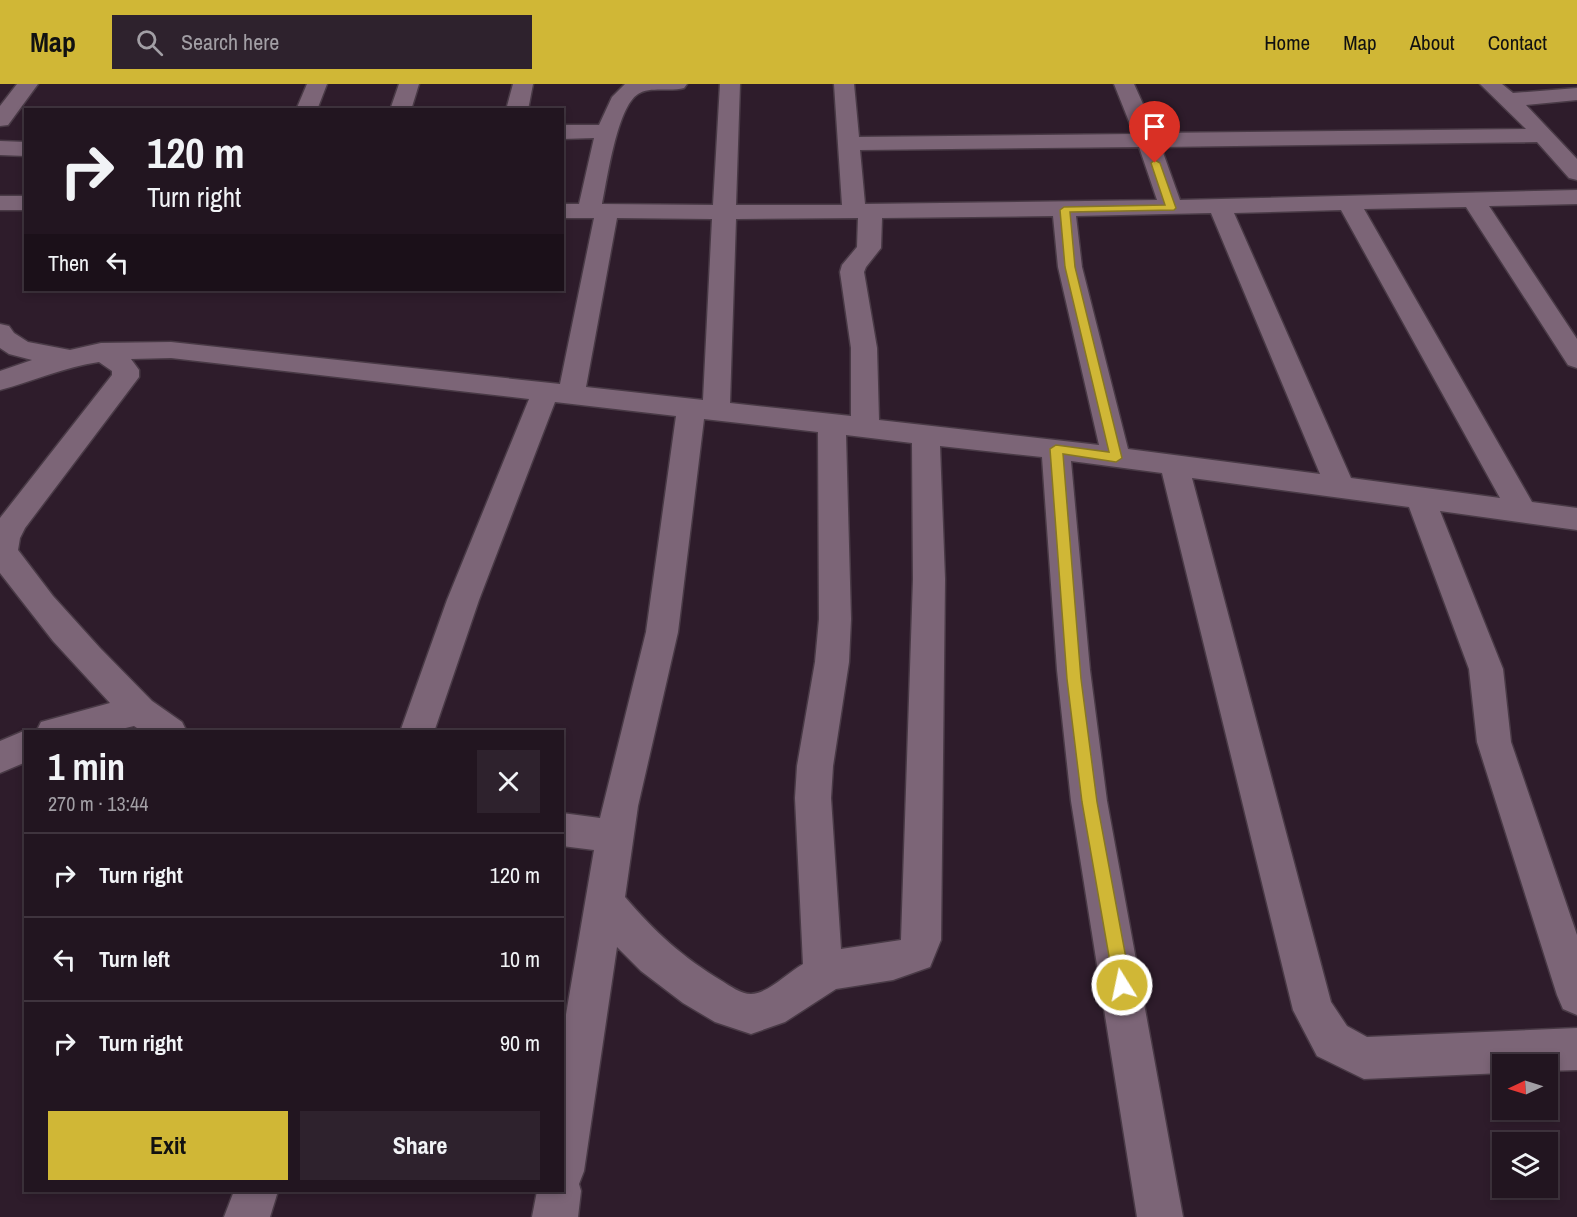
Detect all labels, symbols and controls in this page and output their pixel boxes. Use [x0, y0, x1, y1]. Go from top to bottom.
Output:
search box [112, 15, 532, 69]
text: Map [30, 23, 76, 61]
icon: search [133, 26, 166, 59]
text: Search here [181, 27, 279, 57]
text: Home [1264, 28, 1310, 57]
text: Map [1343, 28, 1377, 57]
text: About [1410, 28, 1455, 57]
text: Contact [1488, 28, 1547, 57]
pin [1129, 101, 1180, 163]
icon: arrive [1138, 110, 1171, 143]
text: 120 m [147, 125, 245, 181]
icon: right [48, 132, 126, 210]
text: Turn right [147, 179, 241, 215]
icon: left [101, 246, 134, 279]
text: Then [48, 248, 89, 278]
text: 1 min [48, 743, 125, 791]
button: close [477, 750, 540, 813]
text: 270 m · 13:44 [48, 790, 148, 817]
icon: right [48, 859, 81, 892]
text: Turn right [99, 860, 183, 890]
text: 120 m [490, 860, 540, 890]
icon: left [48, 943, 81, 976]
text: Turn left [99, 944, 170, 974]
text: 10 m [500, 944, 540, 974]
position arrow [1090, 953, 1154, 1017]
icon: right [48, 1027, 81, 1060]
text: Turn right [99, 1028, 183, 1058]
text: 90 m [500, 1028, 540, 1058]
north arrow [1492, 1054, 1558, 1120]
map controls [1492, 1054, 1558, 1198]
button: Exit [48, 1111, 288, 1180]
button: Share [300, 1111, 540, 1180]
button: layers [1492, 1132, 1558, 1198]

